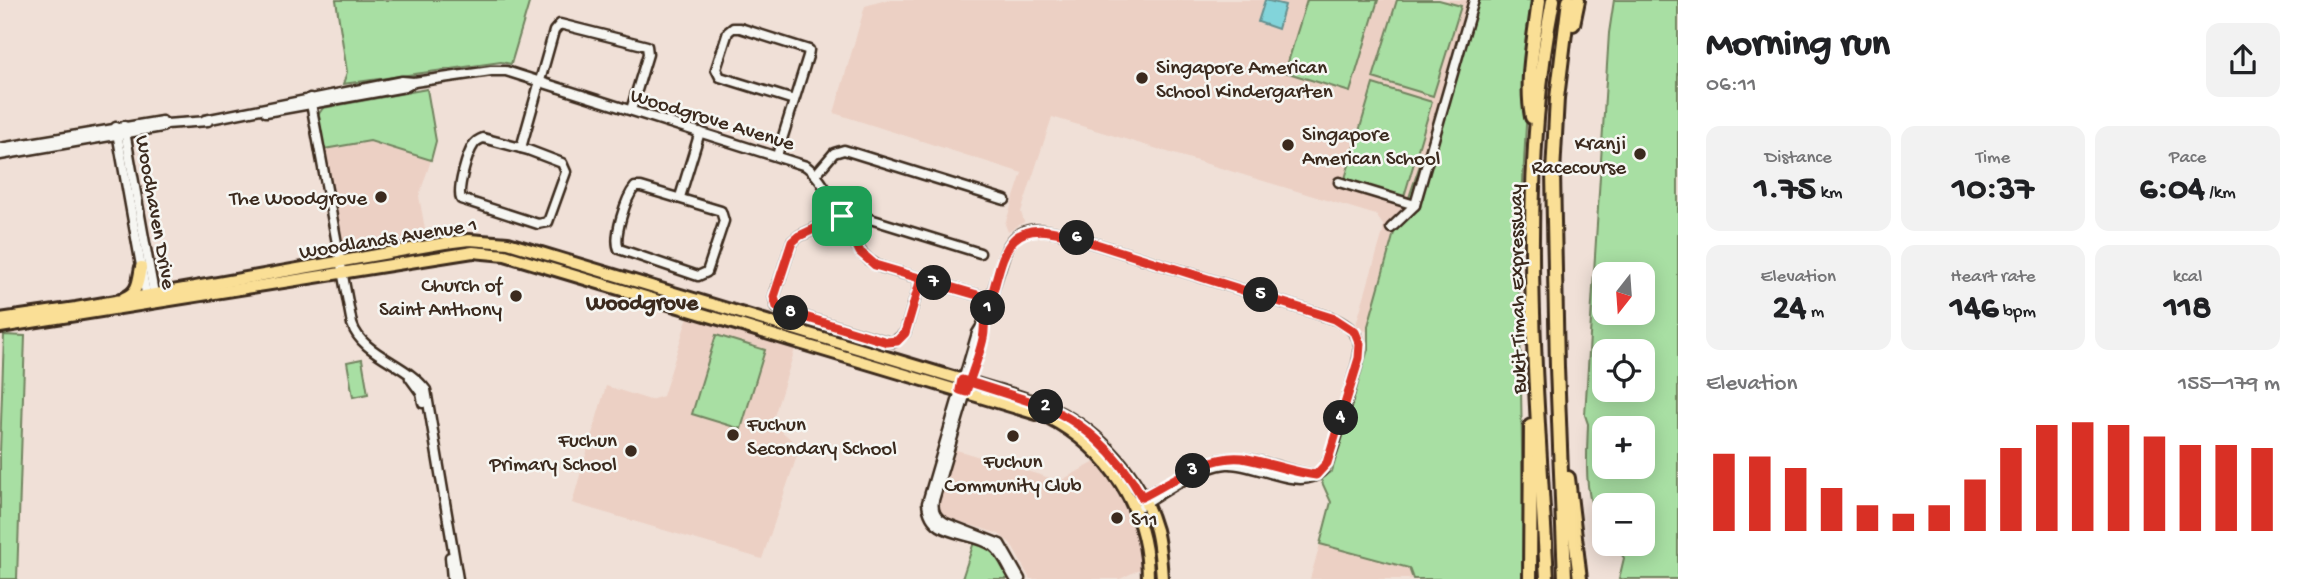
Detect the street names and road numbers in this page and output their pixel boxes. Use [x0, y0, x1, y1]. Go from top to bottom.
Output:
street label: Woodgrove Avenue [627, 84, 798, 159]
street label: Woodhaven Drive [128, 134, 180, 293]
street label: Bukit Timah Expressway [1505, 184, 1534, 395]
street label: Woodlands Avenue 1 [298, 214, 479, 267]

